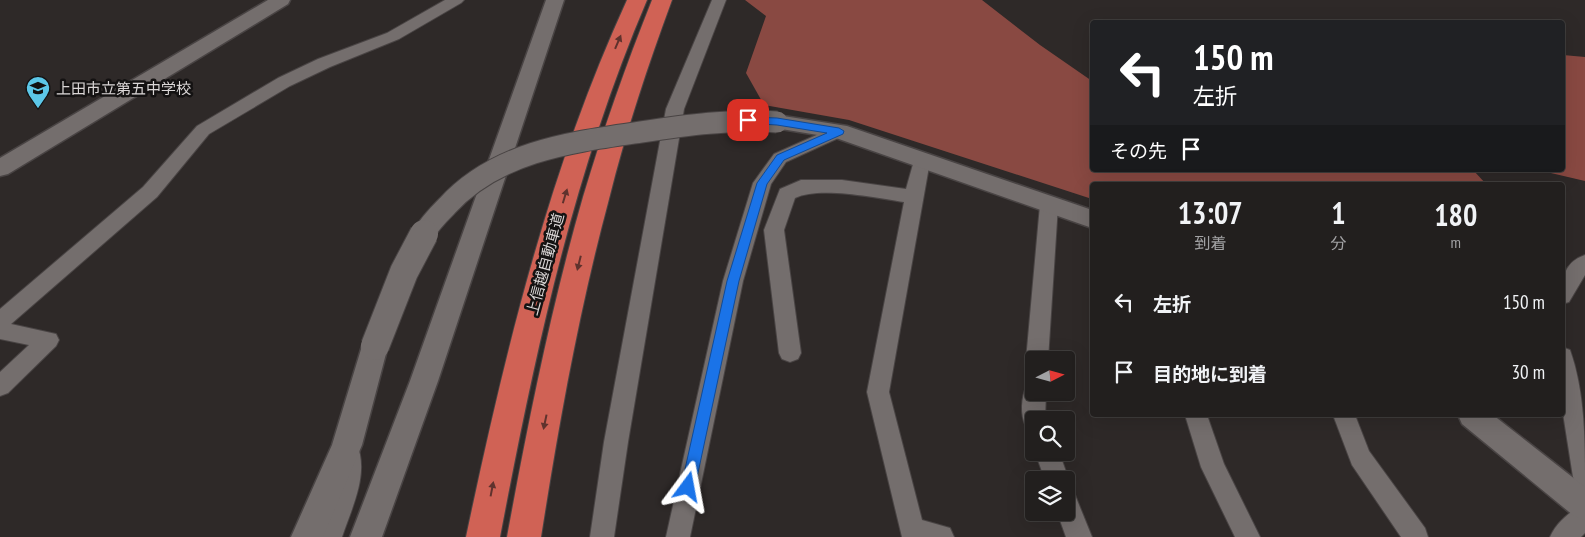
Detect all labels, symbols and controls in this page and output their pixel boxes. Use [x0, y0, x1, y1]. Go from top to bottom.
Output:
text: 150 m [1193, 34, 1274, 80]
one-way arrow [615, 35, 623, 49]
icon: left [1110, 40, 1175, 105]
school or university icon: 上田市立第五中学校 [25, 75, 51, 109]
place label: 上田市立第五中学校 [56, 79, 191, 98]
text: 左折 [1193, 82, 1237, 110]
pin [727, 99, 769, 141]
icon: arrive [734, 106, 762, 134]
icon: arrive [1177, 135, 1205, 163]
text: その先 [1110, 139, 1167, 163]
one-way arrow [561, 188, 569, 203]
text: 13:07 [1178, 193, 1243, 232]
text: 1 [1331, 193, 1346, 232]
text: 180 [1434, 195, 1477, 234]
street label: 上信越自動車道 [522, 211, 568, 317]
text: m [1451, 232, 1461, 252]
text: 到着 [1194, 233, 1226, 253]
text: 分 [1330, 233, 1346, 253]
one-way arrow [575, 256, 583, 271]
icon: left [1110, 288, 1138, 316]
text: 150 m [1503, 290, 1545, 314]
text: 左折 [1153, 292, 1191, 316]
north arrow [1025, 351, 1075, 401]
map controls [1025, 351, 1075, 521]
icon: arrive [1110, 358, 1138, 386]
text: 30 m [1512, 360, 1545, 384]
text: 目的地に到着 [1153, 362, 1267, 386]
button: search [1025, 411, 1075, 461]
one-way arrow [540, 414, 548, 430]
position arrow [661, 460, 713, 512]
button: layers [1025, 471, 1075, 521]
one-way arrow [489, 481, 497, 497]

